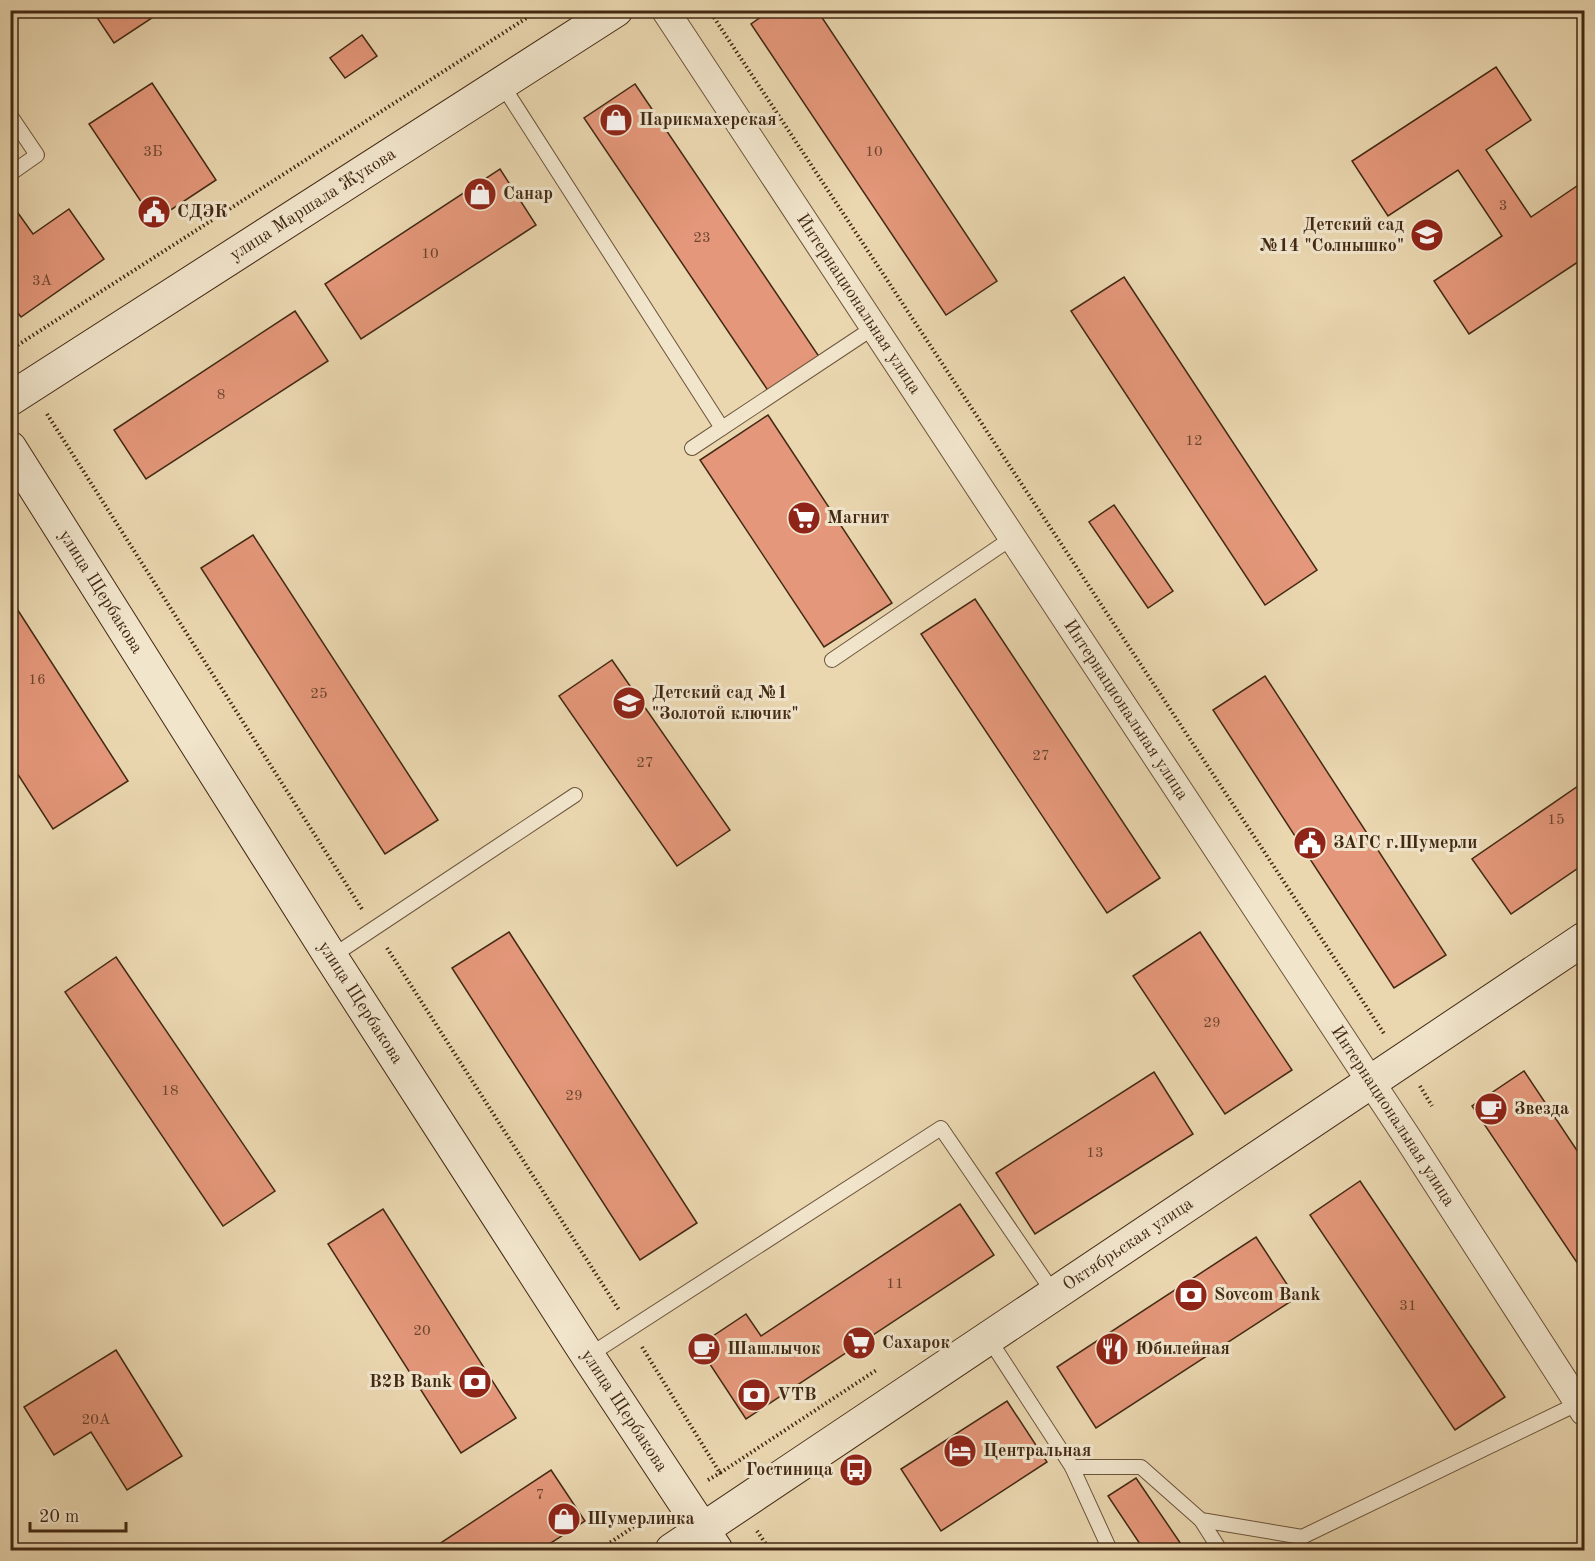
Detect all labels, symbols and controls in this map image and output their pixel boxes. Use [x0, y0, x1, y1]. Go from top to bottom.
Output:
shop icon: Парикмахерская [598, 102, 634, 138]
place label: Парикмахерская [639, 111, 777, 129]
house number: 3Б [143, 145, 163, 160]
street label: улица Маршала Жукова [227, 145, 399, 264]
house number: 10 [865, 145, 883, 160]
shop icon: Санар [462, 176, 498, 212]
place label: Санар [503, 185, 553, 203]
public building icon: СДЭК [136, 194, 172, 230]
house number: 3 [1499, 199, 1507, 214]
place label: СДЭК [177, 203, 227, 221]
street label: Интернациональная улица [793, 211, 924, 397]
place label: Детский сад №14 "Солнышко" [1259, 216, 1404, 255]
school or university icon: Детский сад №14 "Солнышко" [1409, 217, 1445, 253]
house number: 23 [693, 231, 711, 246]
house number: 10 [421, 247, 439, 262]
house number: 3А [32, 274, 53, 289]
house number: 8 [217, 388, 225, 403]
house number: 12 [1185, 434, 1203, 449]
supermarket icon: Магнит [786, 500, 822, 536]
place label: Магнит [827, 509, 890, 527]
street label: улица Щербакова [55, 527, 146, 657]
street label: Интернациональная улица [1060, 617, 1192, 803]
house number: 16 [28, 673, 46, 688]
place label: Детский сад №1 "Золотой ключик" [652, 684, 799, 723]
school or university icon: Детский сад №1 "Золотой ключик" [611, 685, 647, 721]
house number: 25 [310, 687, 328, 702]
house number: 27 [1032, 749, 1050, 764]
house number: 27 [636, 756, 654, 771]
house number: 15 [1547, 813, 1565, 828]
public building icon: ЗАГС г.Шумерли [1292, 825, 1328, 861]
place label: ЗАГС г.Шумерли [1333, 834, 1478, 852]
street label: улица Щербакова [314, 938, 406, 1067]
house number: 29 [1203, 1016, 1221, 1031]
street label: Интернациональная улица [1327, 1022, 1458, 1210]
house number: 18 [161, 1084, 179, 1099]
house number: 29 [565, 1089, 583, 1104]
cafe icon: Звезда [1473, 1091, 1509, 1127]
place label: Звезда [1514, 1100, 1569, 1118]
house number: 13 [1086, 1146, 1104, 1161]
street label: Октябрьская улица [1060, 1194, 1197, 1294]
house number: 11 [886, 1277, 904, 1292]
bank icon: Sovcom Bank [1173, 1277, 1209, 1313]
place label: Sovcom Bank [1214, 1286, 1321, 1304]
house number: 31 [1399, 1299, 1417, 1314]
house number: 20 [413, 1324, 431, 1339]
supermarket icon: Сахарок [841, 1325, 877, 1361]
cafe icon: Шашлычок [686, 1331, 722, 1367]
restaurant icon: Юбилейная [1094, 1331, 1130, 1367]
place label: Сахарок [882, 1334, 950, 1352]
place label: Шашлычок [727, 1340, 821, 1358]
place label: Юбилейная [1135, 1340, 1230, 1358]
street label: улица Щербакова [577, 1347, 671, 1475]
bank icon: B2B Bank [457, 1364, 493, 1400]
place label: B2B Bank [369, 1373, 452, 1391]
bank icon: VTB [736, 1377, 772, 1413]
place label: VTB [777, 1386, 817, 1404]
house number: 20А [82, 1413, 111, 1428]
hotel icon: Центральная [942, 1433, 978, 1469]
place label: Центральная [983, 1442, 1091, 1460]
bus stop icon: Гостиница [838, 1452, 874, 1488]
place label: Гостиница [745, 1461, 833, 1479]
house number: 7 [536, 1488, 544, 1503]
scale bar [30, 1495, 126, 1533]
shop icon: Шумерлинка [546, 1501, 582, 1537]
text: 20 m [39, 1508, 79, 1526]
place label: Шумерлинка [587, 1510, 695, 1528]

